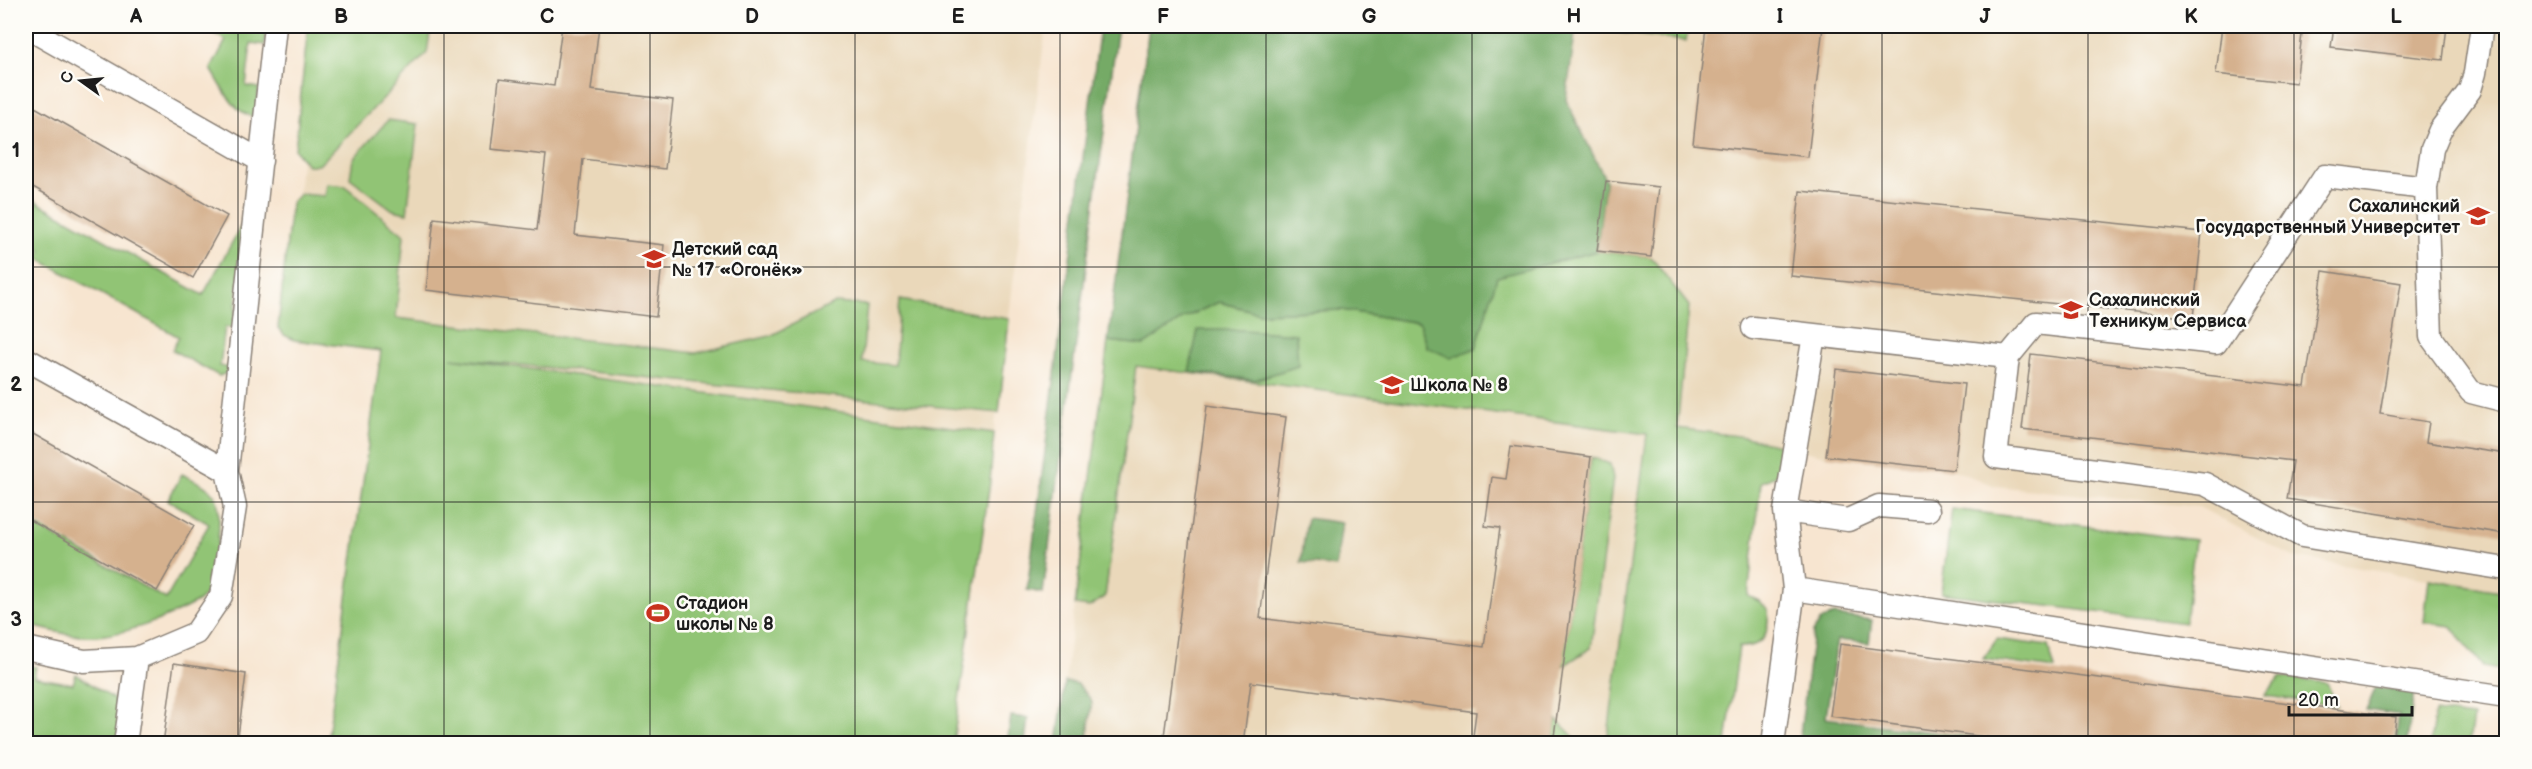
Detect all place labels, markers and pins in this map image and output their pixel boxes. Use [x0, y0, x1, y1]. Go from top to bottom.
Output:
place label: Сахалинский Государственный Университет [2195, 196, 2460, 238]
school or university icon: Сахалинский Государственный Университет [2465, 203, 2491, 229]
place label: Детский сад № 17 «Огонёк» [672, 239, 803, 281]
school or university icon: Детский сад № 17 «Огонёк» [641, 246, 667, 272]
place label: Сахалинский Техникум Сервиса [2089, 290, 2247, 332]
school or university icon: Сахалинский Техникум Сервиса [2058, 297, 2084, 323]
school or university icon: Школа № 8 [1379, 372, 1405, 398]
place label: Школа № 8 [1410, 375, 1508, 396]
place label: Стадион школы № 8 [676, 593, 774, 635]
sports icon: Стадион школы № 8 [645, 600, 671, 626]

